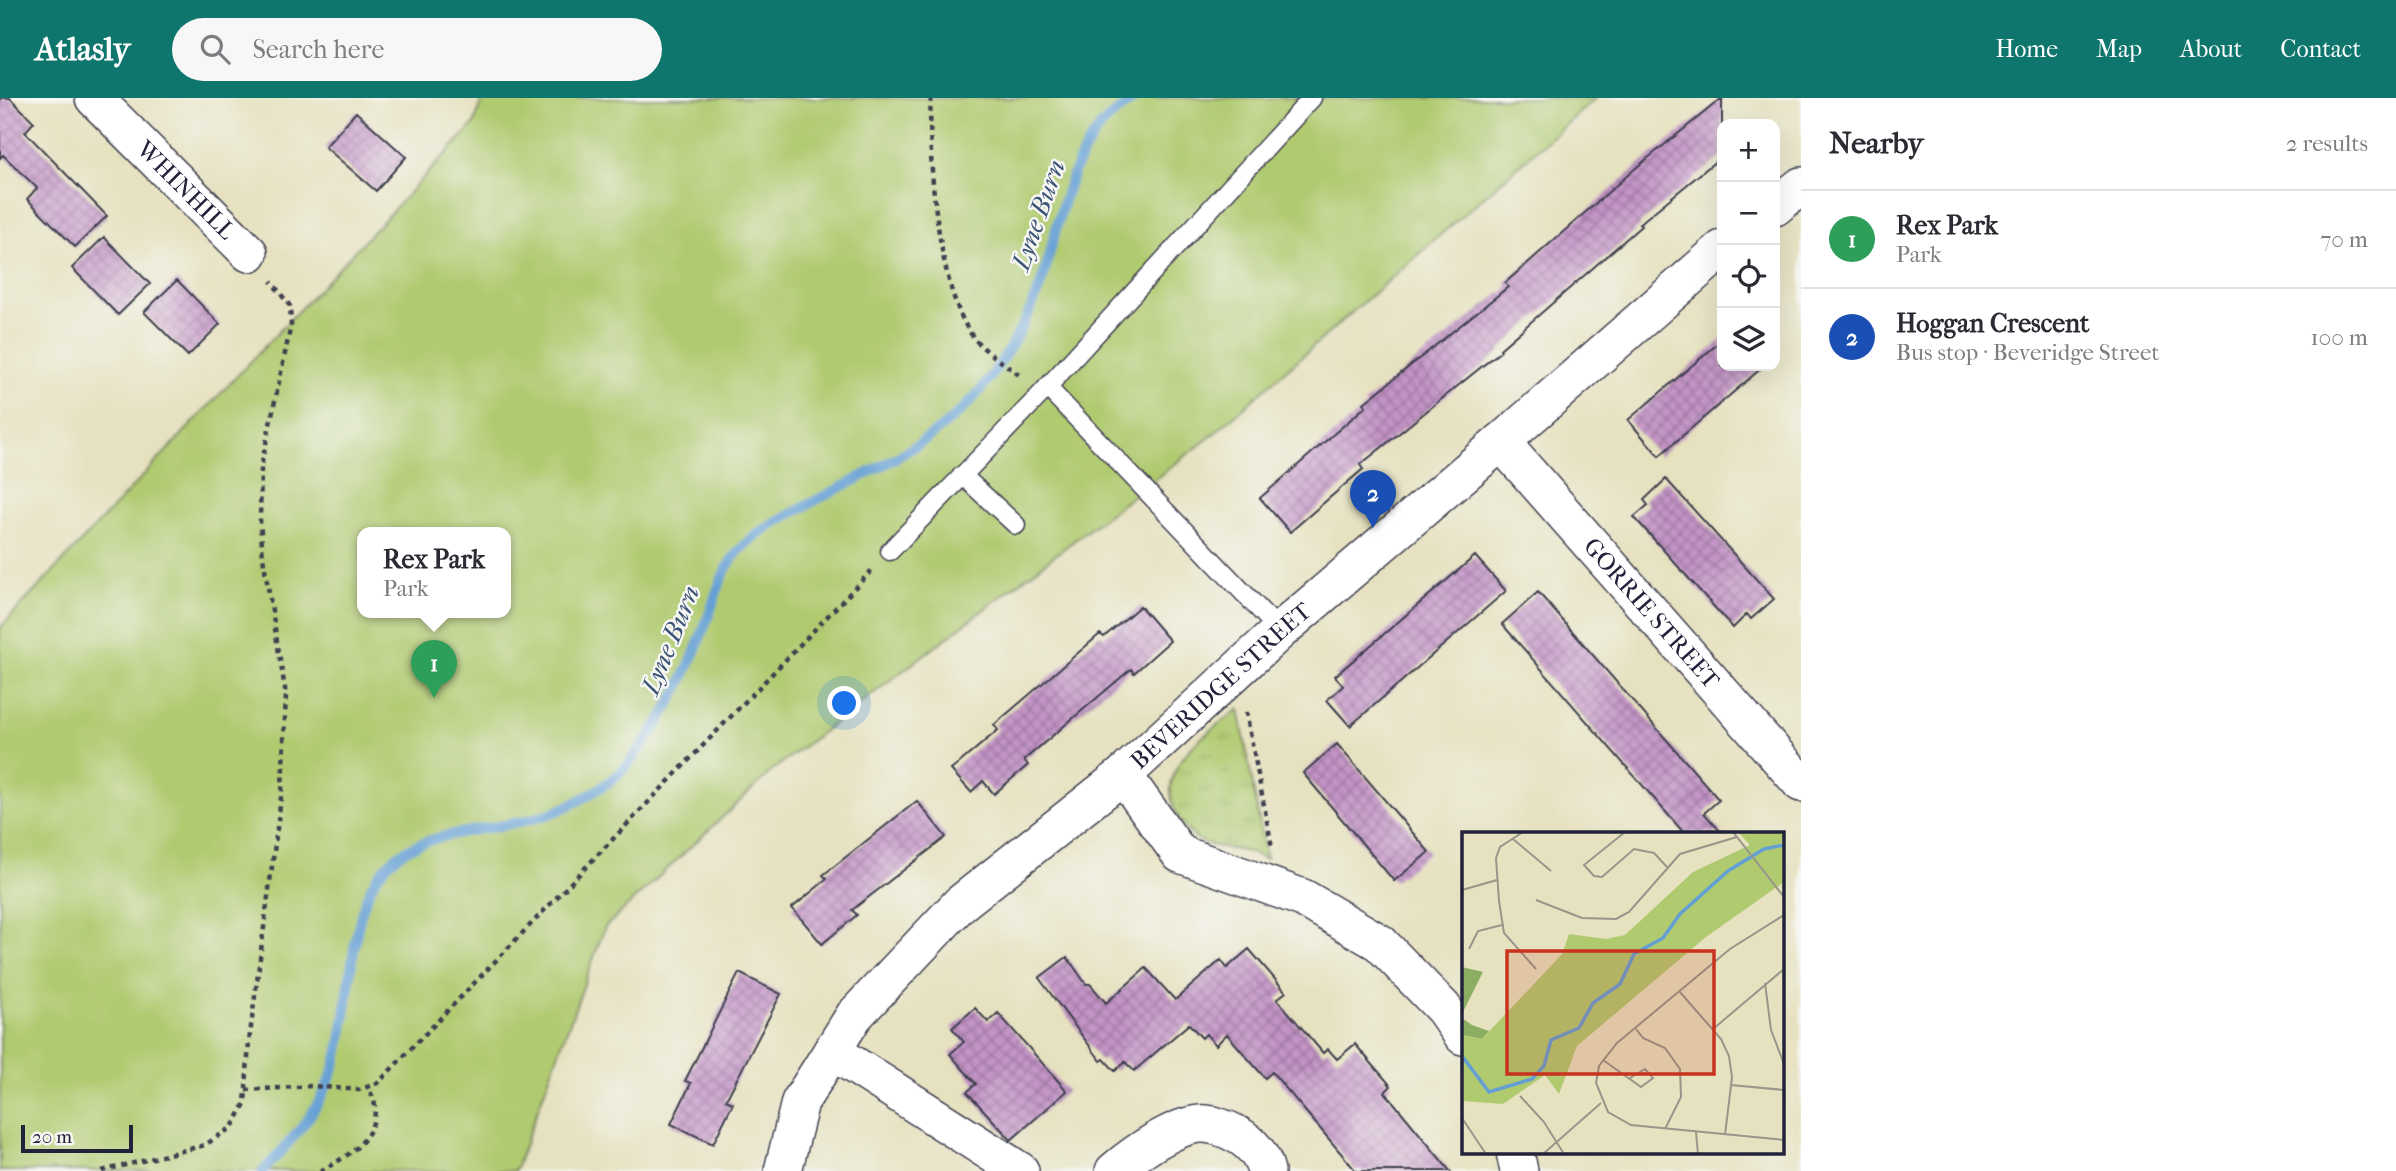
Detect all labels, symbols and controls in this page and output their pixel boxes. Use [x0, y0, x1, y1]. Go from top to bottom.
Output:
search box [172, 18, 662, 81]
text: Atlasly [35, 30, 130, 69]
icon: search [196, 30, 234, 68]
text: Search here [252, 34, 384, 65]
text: Home [1996, 35, 2058, 63]
text: Map [2096, 35, 2142, 63]
text: About [2180, 35, 2242, 63]
text: Contact [2280, 35, 2361, 63]
map controls [1717, 119, 1780, 371]
button: + [1717, 119, 1780, 182]
text: Nearby [1829, 126, 1924, 161]
text: 2 results [2286, 130, 2368, 157]
street label: WHINHILL [130, 134, 241, 245]
water label: Lyne Burn [1005, 156, 1072, 276]
button: − [1717, 182, 1780, 245]
text: Rex Park [1896, 210, 1998, 241]
text: 1 [1848, 226, 1856, 253]
text: 70 m [2320, 226, 2368, 253]
text: Park [1896, 241, 1942, 268]
button: locate [1717, 245, 1780, 308]
button: layers [1717, 308, 1780, 371]
text: Hoggan Crescent [1896, 308, 2089, 339]
text: 2 [1846, 324, 1858, 351]
text: 100 m [2310, 324, 2368, 351]
text: Bus stop · Beveridge Street [1896, 339, 2160, 366]
pin: 2 [1350, 470, 1396, 528]
popup [357, 527, 511, 618]
street label: GORRIE STREET [1578, 532, 1726, 695]
text: Rex Park [383, 544, 485, 575]
text: Park [383, 575, 429, 602]
water label: Lyne Burn [634, 581, 706, 701]
street label: BEVERIDGE STREET [1125, 596, 1317, 775]
pin: 1 [411, 640, 457, 698]
your location [827, 686, 861, 720]
inset map [1462, 832, 1784, 1154]
scale bar [21, 1122, 133, 1154]
text: 20 m [32, 1126, 72, 1148]

